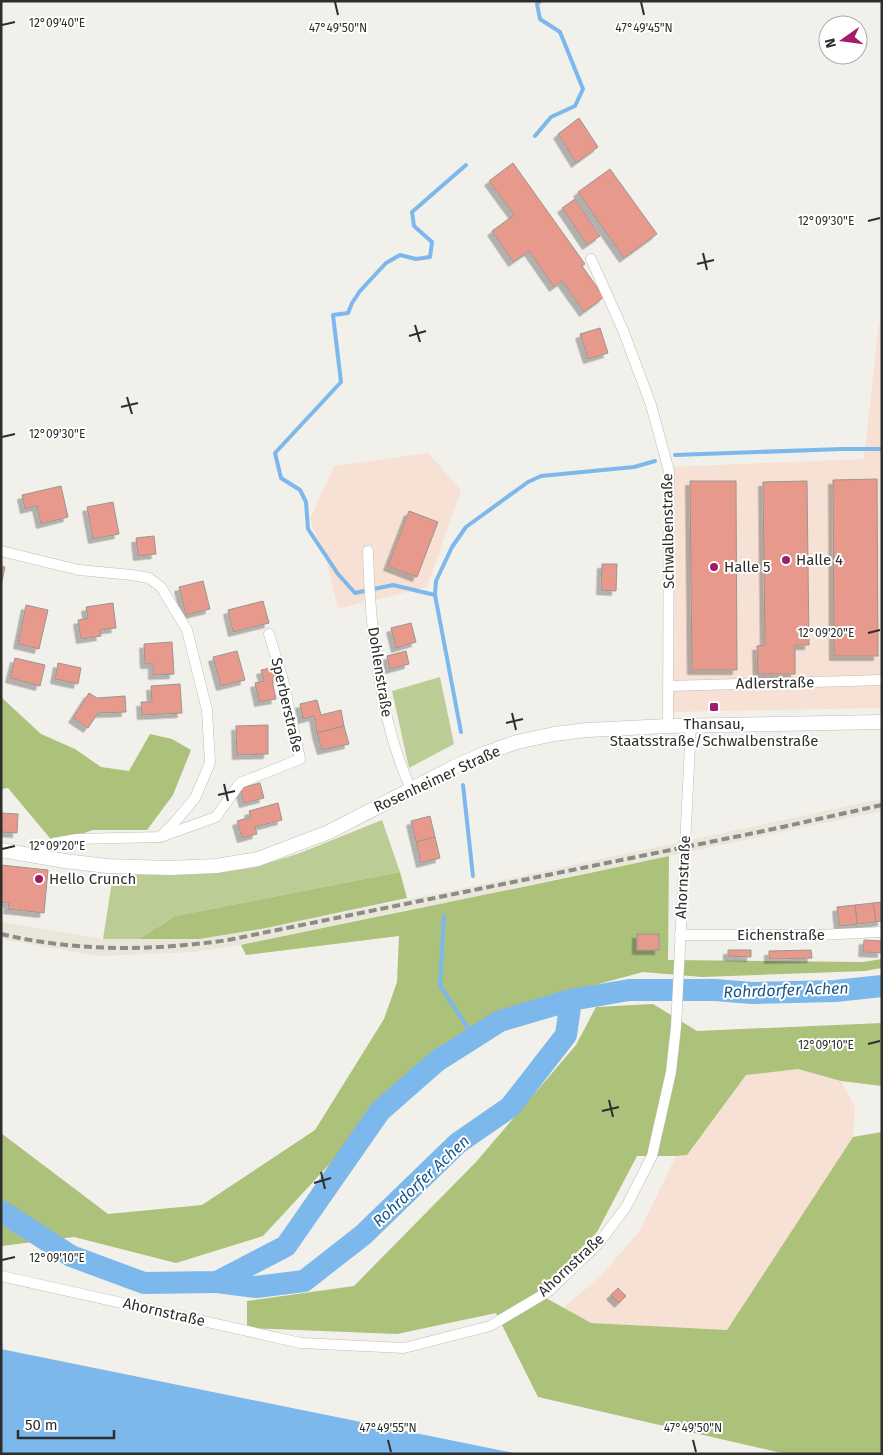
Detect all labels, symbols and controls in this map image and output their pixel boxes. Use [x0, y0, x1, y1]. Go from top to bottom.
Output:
north arrow [818, 15, 868, 65]
text: 12°09'40"E [29, 16, 85, 30]
text: 47°49'50"N [309, 21, 367, 35]
text: 47°49'45"N [615, 21, 673, 35]
text: N [821, 36, 840, 50]
text: 12°09'30"E [798, 214, 854, 228]
text: 12°09'30"E [29, 427, 85, 441]
street label: Schwalbenstraße [658, 473, 678, 589]
place label: Halle 4 [796, 551, 843, 569]
marker: Halle 4 [780, 554, 792, 566]
place label: Halle 5 [724, 558, 771, 576]
marker: Halle 5 [708, 561, 720, 573]
street label: Dohlenstraße [364, 625, 396, 719]
text: 12°09'20"E [798, 626, 854, 640]
street label: Sperberstraße [267, 656, 307, 754]
street label: Adlerstraße [736, 673, 814, 693]
marker: Thansau, Staatsstraße/Schwalbenstraße [708, 701, 720, 713]
place label: Thansau, Staatsstraße/Schwalbenstraße [610, 715, 818, 750]
street label: Rosenheimer Straße [371, 742, 503, 816]
street label: Ahornstraße [672, 835, 694, 919]
text: 12°09'20"E [29, 839, 85, 853]
place label: Hello Crunch [49, 870, 136, 888]
marker: Hello Crunch [33, 873, 45, 885]
street label: Eichenstraße [737, 926, 825, 944]
water label: Rohrdorfer Achen [723, 978, 849, 1002]
text: 12°09'10"E [798, 1038, 854, 1052]
water label: Rohrdorfer Achen [369, 1131, 473, 1231]
street label: Ahornstraße [534, 1230, 608, 1300]
text: 12°09'10"E [29, 1251, 85, 1265]
street label: Ahornstraße [121, 1294, 207, 1330]
scale bar [18, 1408, 114, 1440]
text: 50 m [25, 1416, 58, 1434]
text: 47°49'55"N [359, 1421, 417, 1435]
text: 47°49'50"N [664, 1421, 722, 1435]

